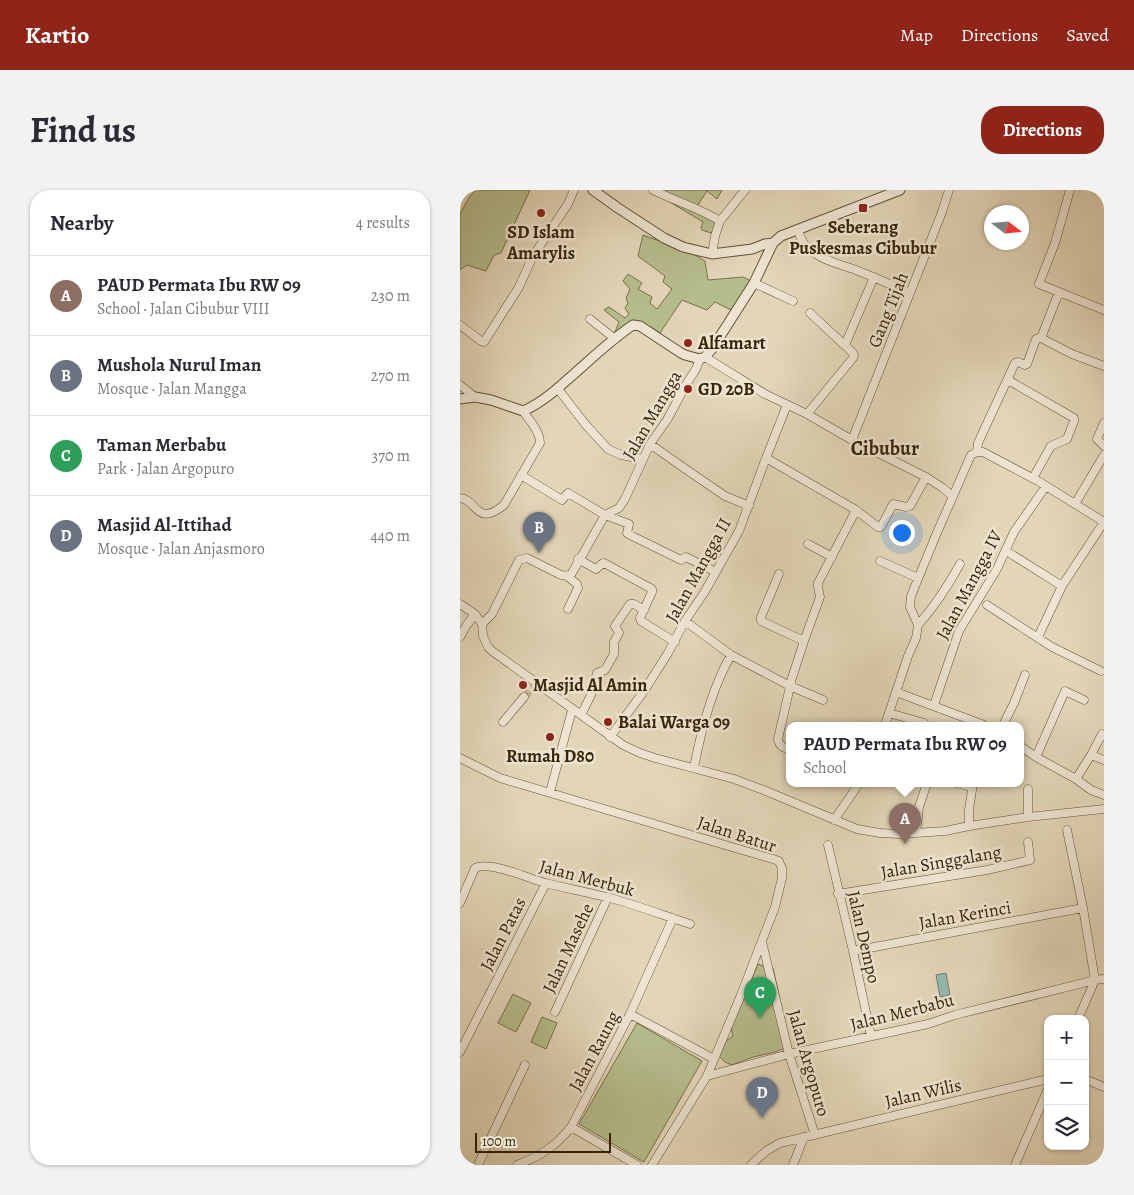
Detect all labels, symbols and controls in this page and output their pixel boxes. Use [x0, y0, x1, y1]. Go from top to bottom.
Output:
text: Kartio [25, 19, 89, 51]
text: Map [900, 23, 933, 47]
text: Directions [961, 23, 1038, 47]
text: Saved [1066, 23, 1109, 47]
text: Find us [30, 106, 136, 154]
button: Directions [981, 106, 1104, 154]
marker: Seberang Puskesmas Cibubur [857, 202, 869, 214]
north arrow [984, 205, 1029, 250]
marker: SD Islam Amarylis [535, 207, 547, 219]
text: Nearby [50, 209, 113, 237]
text: 4 results [356, 212, 410, 234]
place label: Seberang Puskesmas Cibubur [789, 215, 938, 260]
place label: SD Islam Amarylis [506, 220, 575, 265]
street label: Gang Tijah [862, 268, 914, 351]
text: PAUD Permata Ibu RW 09 [97, 272, 301, 298]
text: A [61, 285, 71, 307]
text: 230 m [371, 285, 410, 307]
text: School · Jalan Cibubur VIII [97, 298, 270, 320]
place label: Alfamart [697, 331, 766, 355]
marker: Alfamart [682, 337, 694, 349]
text: Mushola Nurul Iman [97, 352, 262, 378]
text: B [61, 365, 71, 387]
text: 270 m [371, 365, 410, 387]
street label: Jalan Mangga [617, 365, 688, 464]
place label: GD 20B [698, 377, 754, 401]
text: Mosque · Jalan Mangga [97, 378, 247, 400]
marker: GD 20B [682, 383, 694, 395]
text: Taman Merbabu [97, 432, 227, 458]
district label: Cibubur [851, 435, 919, 462]
text: C [61, 445, 71, 467]
text: 370 m [372, 445, 410, 467]
text: Park · Jalan Argopuro [97, 458, 234, 480]
text: Masjid Al-Ittihad [97, 512, 232, 538]
pin: B [523, 512, 555, 553]
street label: Jalan Mangga II [659, 513, 737, 627]
your location [889, 520, 915, 546]
text: D [60, 525, 72, 547]
text: 440 m [370, 525, 410, 547]
street label: Jalan Mangga IV [930, 526, 1008, 644]
text: Mosque · Jalan Anjasmoro [97, 538, 265, 560]
place label: Masjid Al Amin [533, 673, 647, 697]
marker: Masjid Al Amin [517, 679, 529, 691]
place label: Balai Warga 09 [618, 710, 730, 734]
marker: Balai Warga 09 [602, 716, 614, 728]
popup [786, 722, 1024, 787]
marker: Rumah D80 [544, 731, 556, 743]
text: PAUD Permata Ibu RW 09 [803, 731, 1007, 757]
place label: Rumah D80 [506, 744, 594, 768]
text: School [803, 757, 846, 779]
pin: A [889, 803, 921, 844]
street label: Jalan Batur [694, 810, 780, 858]
street label: Jalan Singgalang [879, 840, 1003, 884]
street label: Jalan Merbuk [537, 854, 637, 902]
street label: Jalan Dempo [842, 888, 886, 986]
street label: Jalan Patas [474, 893, 532, 975]
street label: Jalan Kerinci [917, 895, 1013, 935]
street label: Jalan Masehe [537, 899, 599, 997]
pin: C [744, 977, 776, 1018]
street label: Jalan Merbabu [848, 987, 957, 1036]
street label: Jalan Raung [563, 1007, 625, 1095]
street label: Jalan Argopuro [782, 1007, 836, 1119]
map controls [1044, 1015, 1089, 1150]
button: + [1044, 1015, 1089, 1060]
button: − [1044, 1060, 1089, 1105]
street label: Jalan Wilis [882, 1073, 964, 1113]
pin: D [746, 1077, 778, 1118]
button: layers [1044, 1105, 1089, 1150]
scale bar [475, 1130, 611, 1153]
text: 100 m [482, 1132, 516, 1151]

